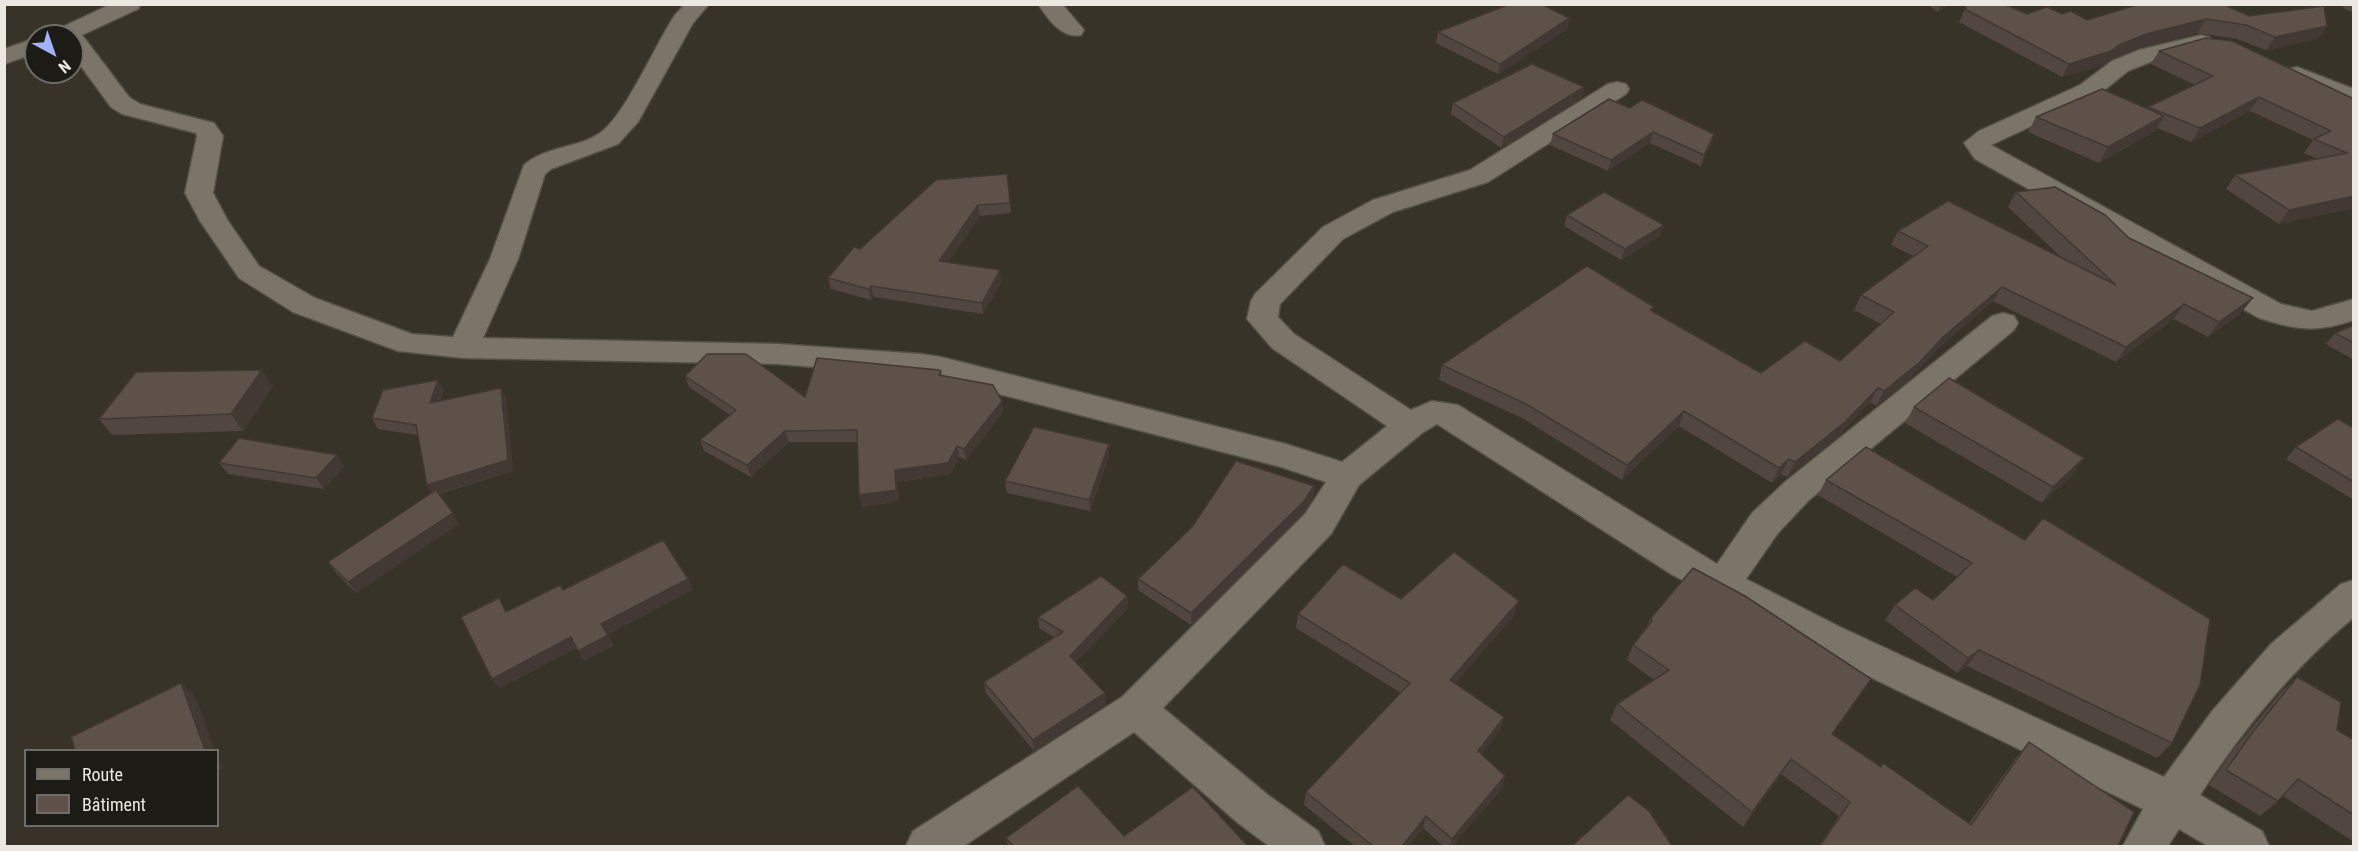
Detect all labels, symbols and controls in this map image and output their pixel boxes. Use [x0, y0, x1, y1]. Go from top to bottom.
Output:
north arrow [24, 24, 84, 84]
text: N [55, 56, 74, 77]
legend [24, 749, 219, 827]
text: Route [82, 764, 123, 785]
text: Bâtiment [82, 794, 146, 815]

